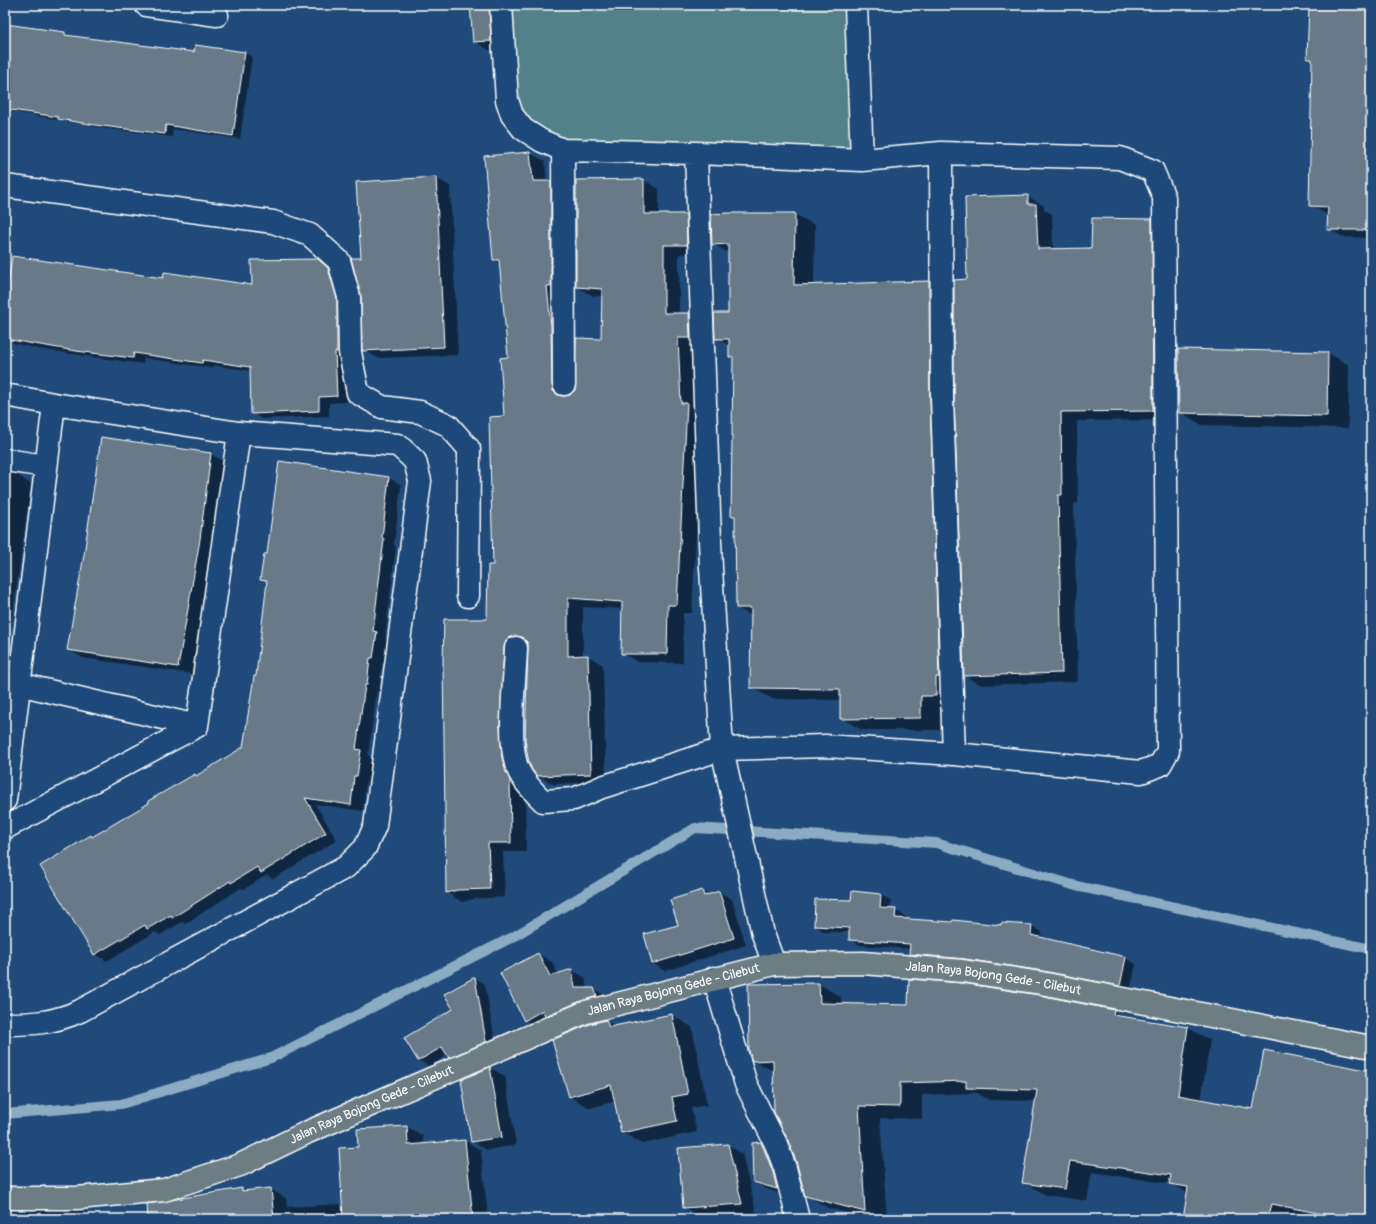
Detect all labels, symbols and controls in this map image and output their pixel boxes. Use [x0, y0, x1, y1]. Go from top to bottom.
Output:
street label: Jalan Raya Bojong Gede - Cilebut [905, 958, 1083, 999]
street label: Jalan Raya Bojong Gede - Cilebut [585, 960, 762, 1019]
street label: Jalan Raya Bojong Gede - Cilebut [287, 1062, 457, 1148]

